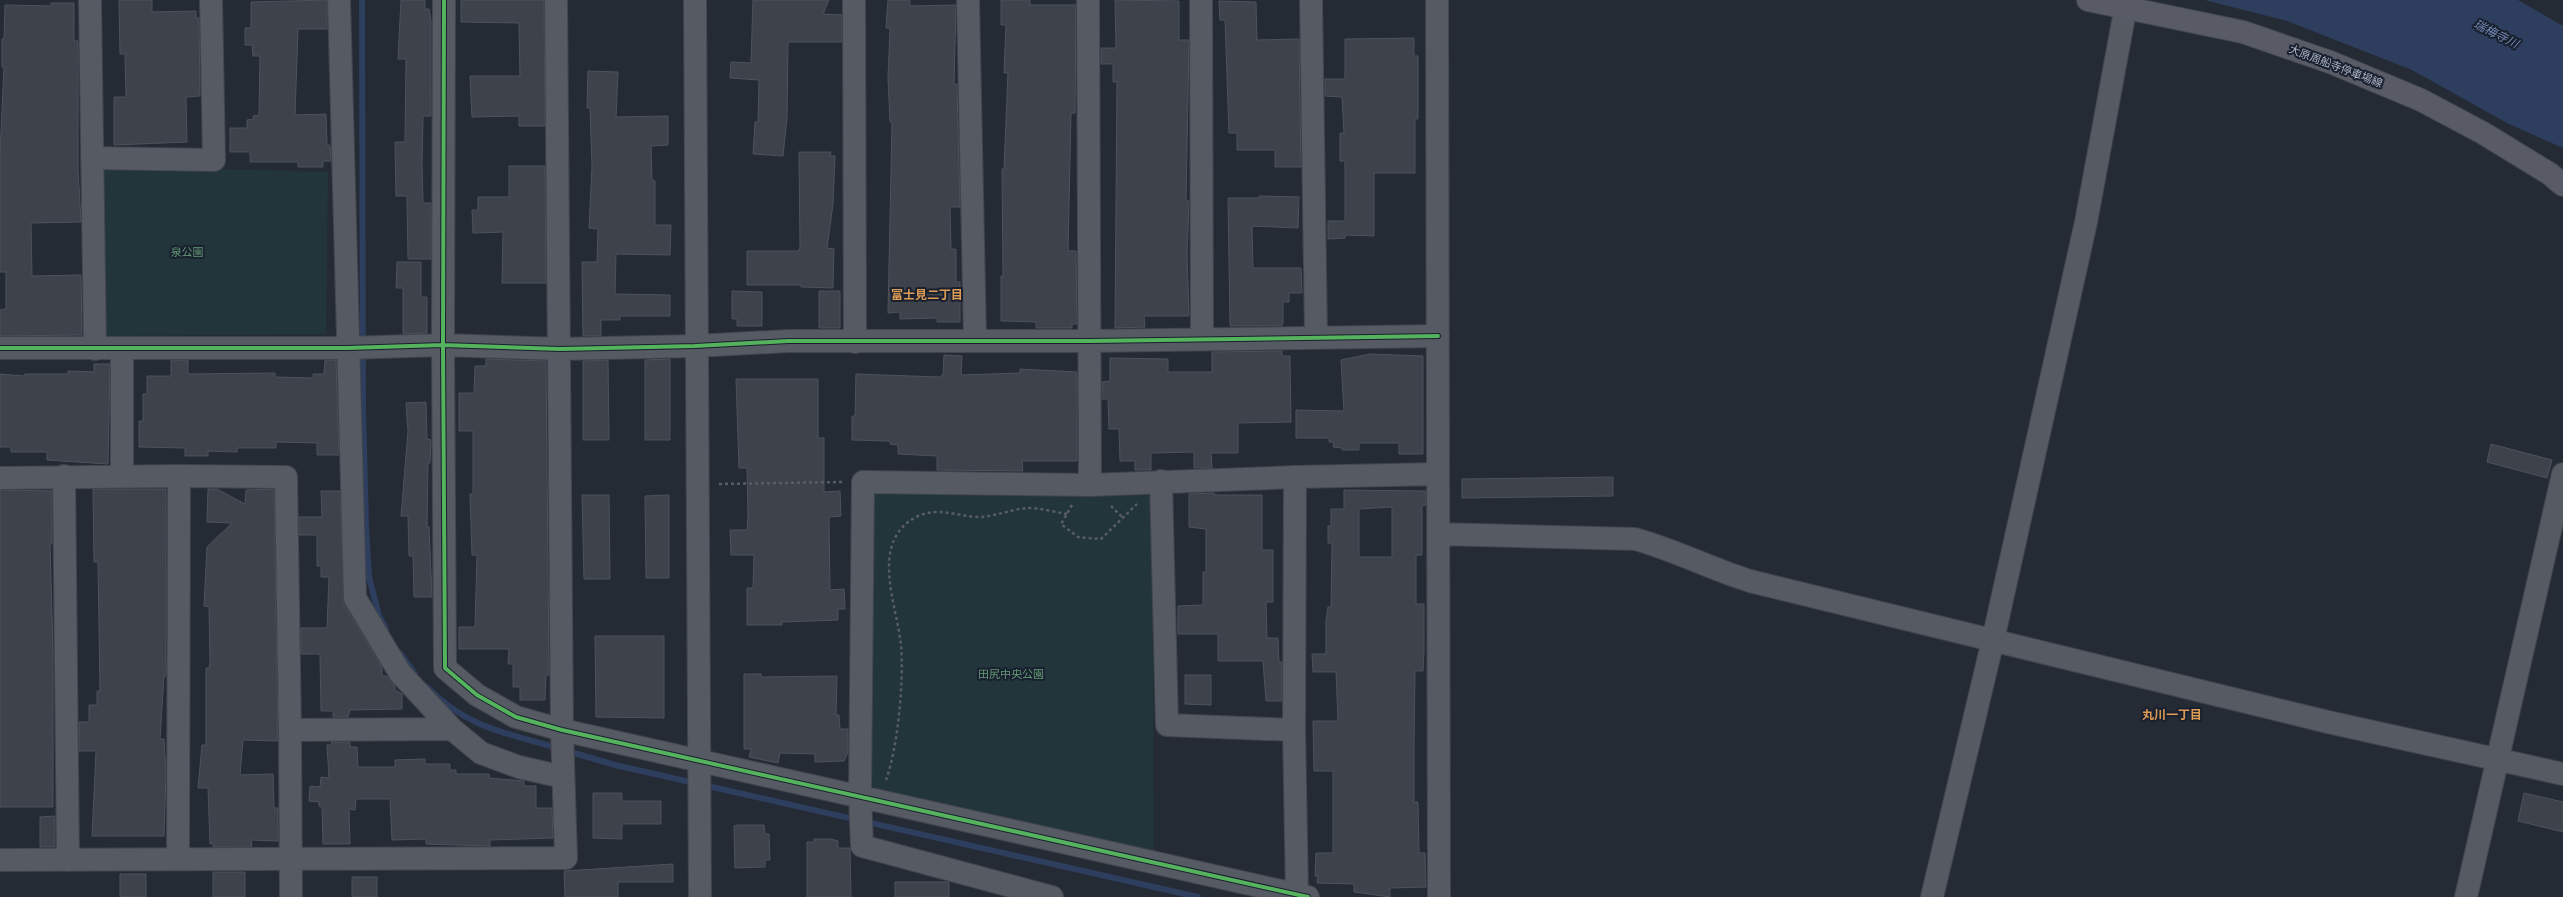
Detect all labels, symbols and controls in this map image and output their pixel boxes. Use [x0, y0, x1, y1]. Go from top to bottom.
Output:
water label: 瑞梅寺川 [2471, 15, 2523, 54]
street label: 大原周船寺停車場線 [2287, 41, 2385, 91]
park label: 泉公園 [171, 244, 204, 260]
district label: 富士見二丁目 [891, 286, 963, 304]
park label: 田尻中央公園 [978, 666, 1044, 682]
district label: 丸川一丁目 [2142, 706, 2202, 724]

